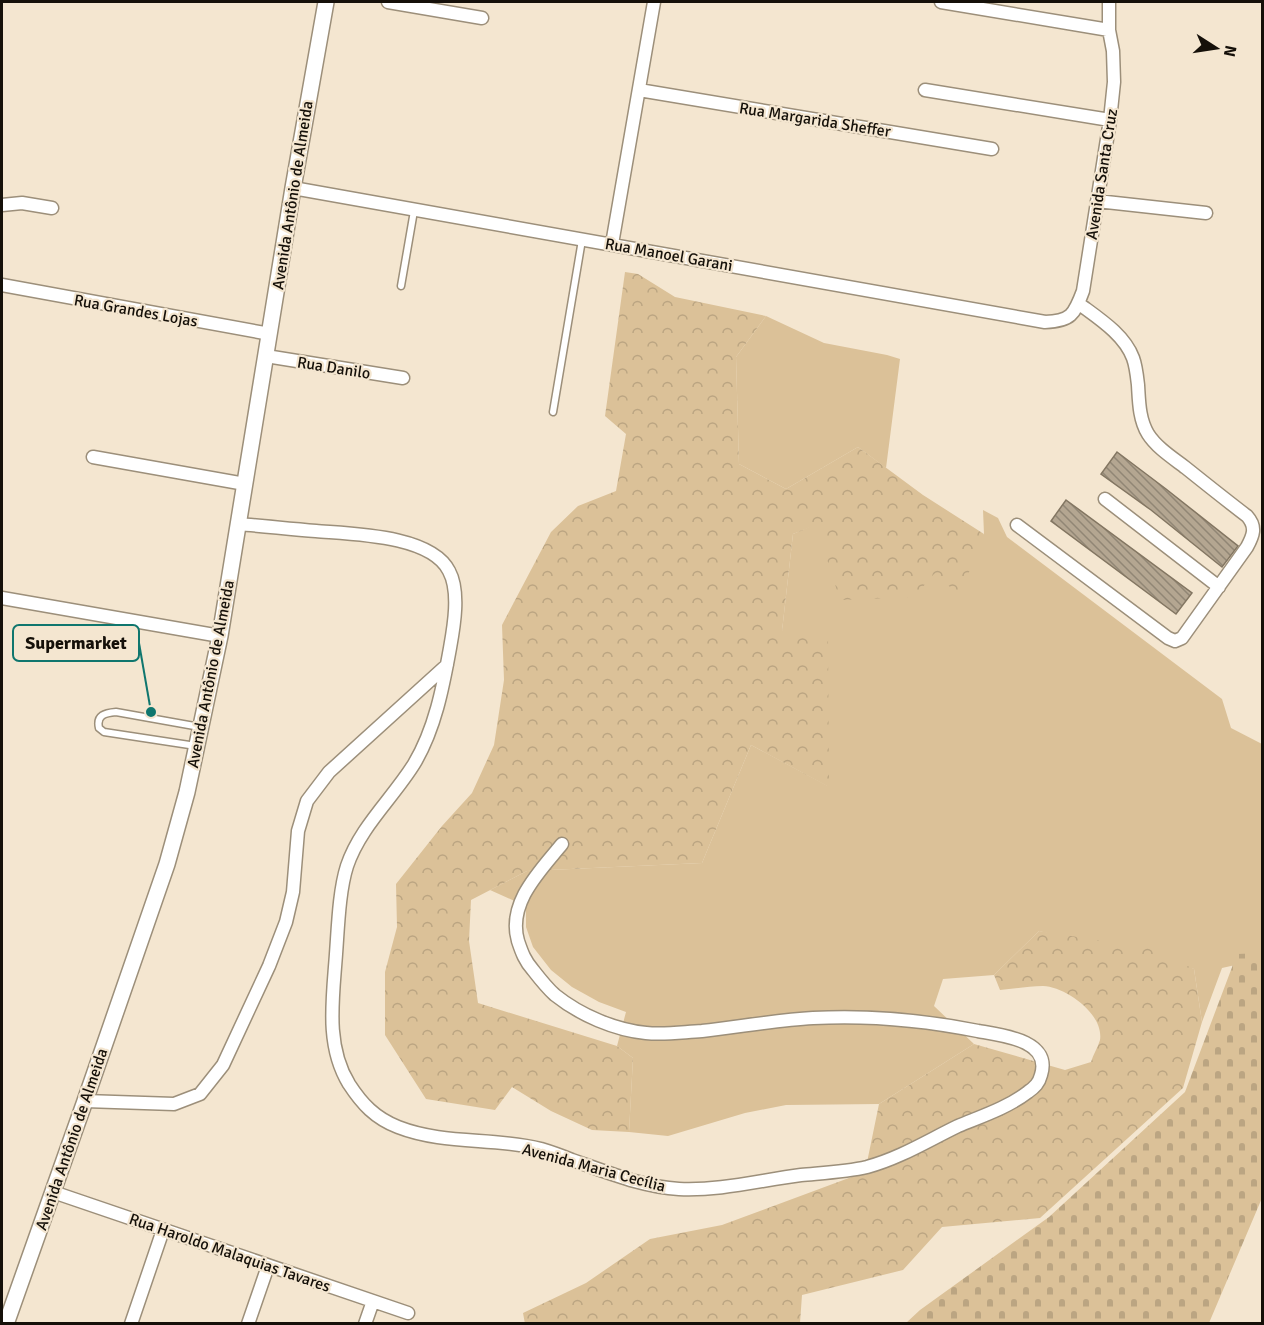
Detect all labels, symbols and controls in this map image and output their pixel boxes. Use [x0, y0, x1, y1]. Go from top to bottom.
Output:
north arrow [1186, 18, 1246, 78]
text: N [1219, 43, 1241, 58]
street label: Rua Margarida Sheffer [738, 98, 892, 142]
street label: Avenida Antônio de Almeida [268, 99, 318, 291]
street label: Avenida Santa Cruz [1082, 107, 1122, 241]
street label: Rua Manoel Garani [603, 234, 734, 276]
street label: Rua Grandes Lojas [72, 290, 199, 332]
street label: Rua Danilo [296, 352, 372, 384]
street label: Avenida Antônio de Almeida [183, 579, 239, 770]
callout: Supermarket [13, 625, 139, 661]
text: Supermarket [25, 632, 127, 654]
street label: Avenida Antônio de Almeida [31, 1046, 112, 1233]
street label: Avenida Maria Cecília [520, 1139, 668, 1197]
street label: Rua Haroldo Malaquias Tavares [126, 1209, 333, 1297]

